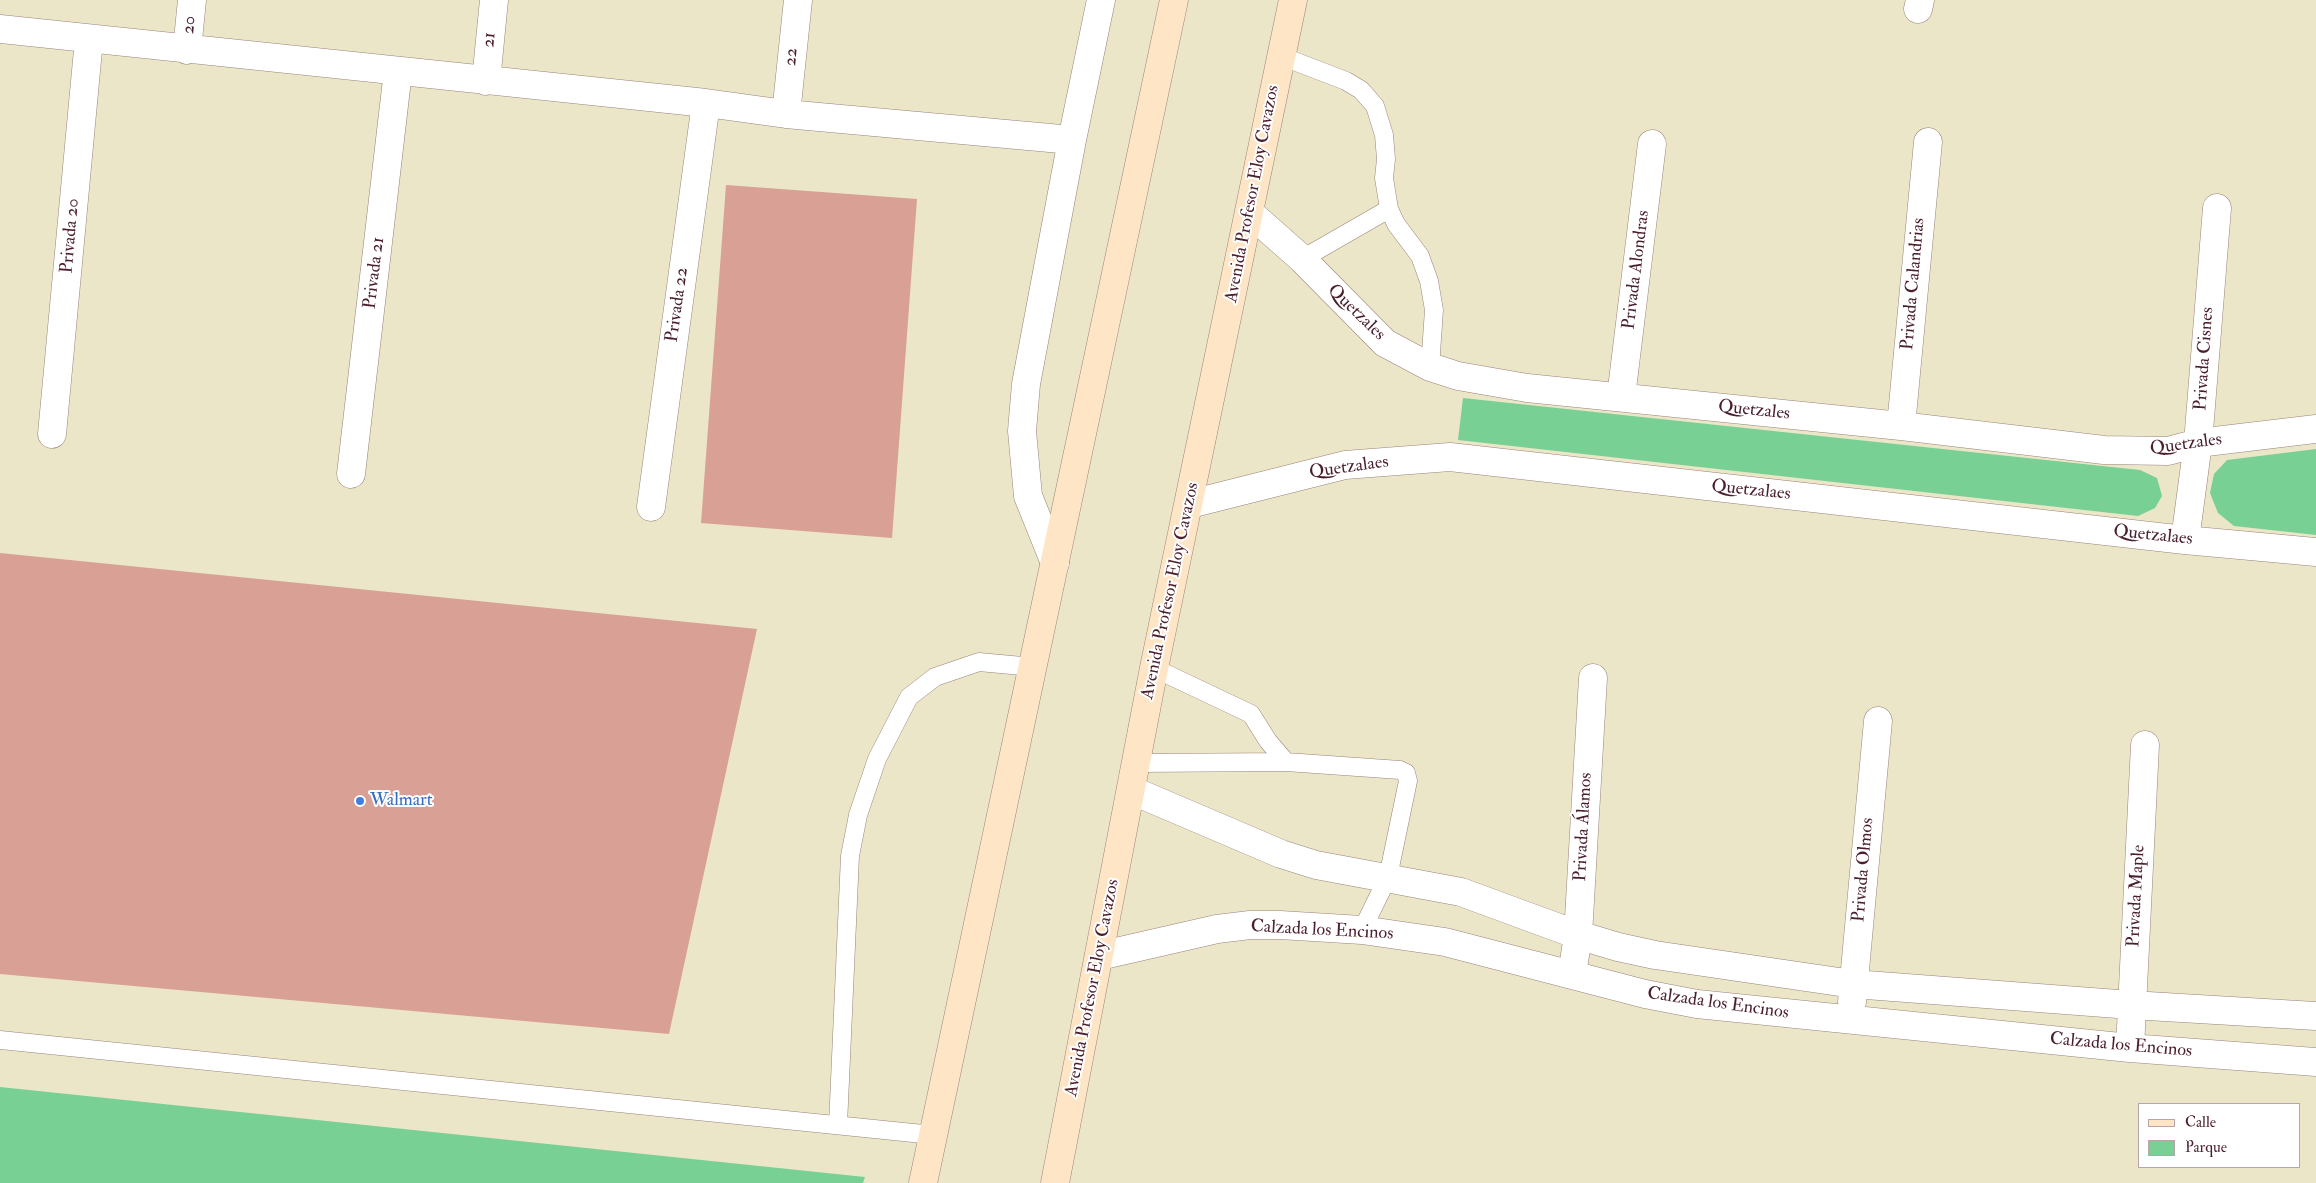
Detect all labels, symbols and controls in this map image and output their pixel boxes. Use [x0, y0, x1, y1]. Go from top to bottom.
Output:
street label: 20 [178, 15, 202, 35]
street label: 21 [479, 31, 501, 49]
street label: 22 [780, 47, 804, 67]
street label: Avenida Profesor Eloy Cavazos [1221, 83, 1285, 305]
street label: Privada 20 [57, 198, 85, 274]
street label: Privada Alondras [1619, 209, 1655, 331]
street label: Privada Calandrias [1897, 217, 1931, 351]
street label: Privada 21 [360, 236, 390, 310]
street label: Privada 22 [662, 266, 694, 344]
street label: Quetzales [1323, 280, 1389, 346]
street label: Privada Cisnes [2191, 306, 2219, 412]
street label: Quetzales [1717, 396, 1791, 426]
street label: Quetzales [2149, 429, 2223, 461]
street label: Quetzalaes [1308, 452, 1390, 484]
street label: Quetzalaes [1710, 476, 1792, 506]
street label: Avenida Profesor Eloy Cavazos [1137, 481, 1205, 701]
street label: Quetzalaes [2112, 521, 2194, 551]
street label: Privada Álamos [1570, 772, 1598, 882]
place label: Walmart [370, 790, 433, 812]
marker: Walmart [354, 795, 366, 807]
street label: Privada Olmos [1849, 817, 1879, 923]
street label: Privada Maple [2124, 844, 2150, 948]
street label: Avenida Profesor Eloy Cavazos [1061, 877, 1125, 1099]
street label: Calzada los Encinos [1250, 916, 1394, 946]
street label: Calzada los Encinos [1646, 983, 1790, 1025]
street label: Calzada los Encinos [2049, 1029, 2193, 1063]
legend [2138, 1103, 2301, 1168]
text: Calle [2185, 1113, 2216, 1132]
text: Parque [2185, 1138, 2227, 1157]

